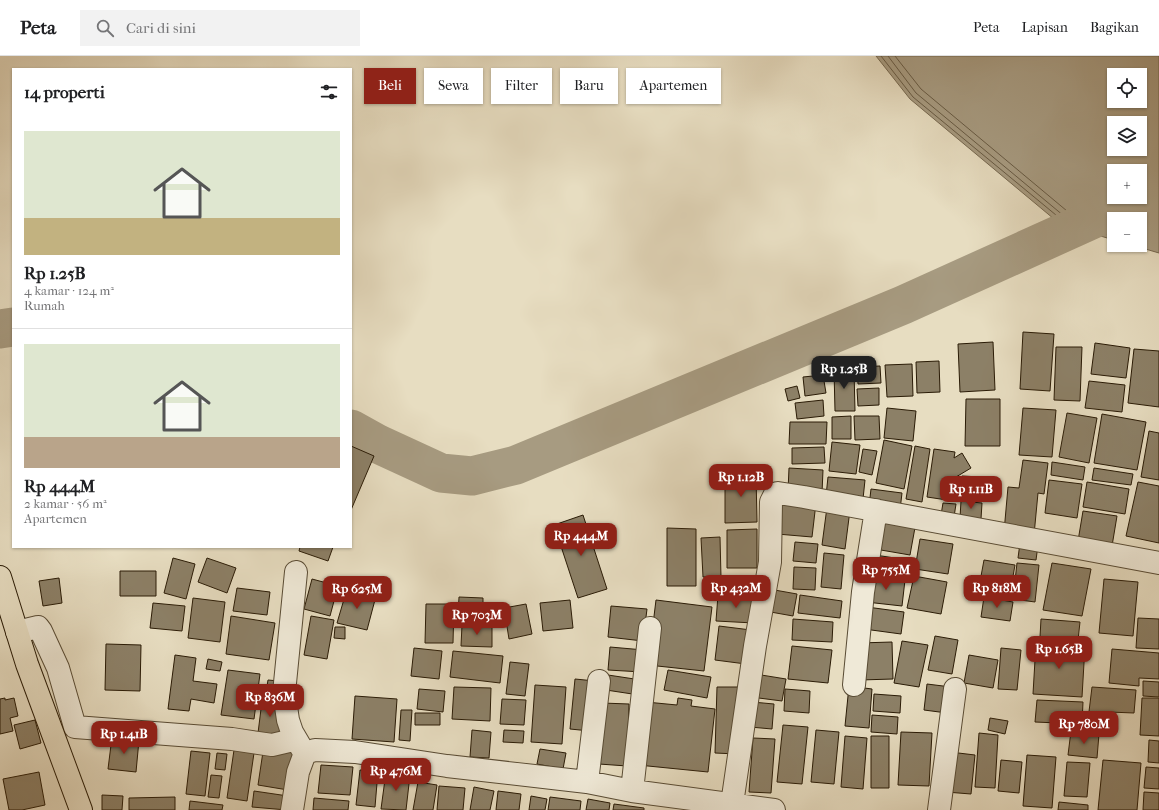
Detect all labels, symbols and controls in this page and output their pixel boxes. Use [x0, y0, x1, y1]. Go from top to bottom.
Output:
search box [80, 10, 360, 46]
text: Peta [20, 17, 56, 39]
icon: search [94, 17, 116, 39]
text: Cari di sini [126, 19, 196, 37]
text: Peta [973, 19, 1000, 36]
text: Lapisan [1022, 19, 1068, 36]
text: Bagikan [1090, 19, 1139, 36]
chip: Beli [364, 68, 416, 104]
chip: Sewa [424, 68, 483, 104]
chip: Filter [491, 68, 552, 104]
chip: Baru [560, 68, 618, 104]
chip: Apartemen [626, 68, 721, 104]
map controls [1107, 68, 1147, 252]
button: locate [1107, 68, 1147, 108]
icon: filters [318, 81, 340, 103]
text: 14 properti [24, 82, 105, 102]
button: layers [1107, 116, 1147, 156]
icon: home [146, 157, 218, 229]
button: + [1107, 164, 1147, 204]
button: − [1107, 212, 1147, 252]
text: Rp 1.25B [24, 263, 86, 283]
text: 4 kamar · 124 m² [24, 283, 114, 298]
text: Rumah [24, 298, 65, 313]
pin: Rp 1.25B [803, 356, 885, 390]
text: Rp 1.25B [820, 361, 868, 376]
icon: home [146, 370, 218, 442]
pin: Rp 1.12B [700, 464, 782, 498]
text: Rp 1.12B [718, 469, 764, 484]
text: Rp 444M [24, 476, 95, 496]
pin: Rp 1.11B [930, 476, 1012, 510]
text: Rp 1.11B [949, 481, 993, 496]
text: 2 kamar · 56 m² [24, 496, 107, 511]
text: Apartemen [24, 511, 87, 526]
pin: Rp 444M [544, 523, 618, 557]
text: Rp 444M [554, 528, 608, 543]
pin: Rp 755M [849, 557, 923, 591]
text: Rp 755M [862, 562, 910, 577]
pin: Rp 432M [699, 575, 773, 609]
pin: Rp 818M [960, 575, 1034, 609]
pin: Rp 625M [320, 576, 394, 610]
text: Rp 432M [711, 580, 761, 595]
text: Rp 818M [973, 580, 1021, 595]
text: Rp 625M [332, 581, 382, 596]
pin: Rp 703M [440, 602, 514, 636]
text: Rp 703M [452, 607, 502, 622]
pin: Rp 1.65B [1018, 636, 1100, 670]
text: Rp 1.65B [1035, 641, 1083, 656]
pin: Rp 836M [233, 684, 307, 718]
text: Rp 836M [245, 689, 295, 704]
pin: Rp 780M [1047, 711, 1121, 745]
text: Rp 780M [1058, 716, 1110, 731]
pin: Rp 1.41B [83, 721, 165, 755]
text: Rp 1.41B [100, 726, 148, 741]
pin: Rp 476M [359, 758, 433, 792]
text: Rp 476M [370, 763, 422, 778]

